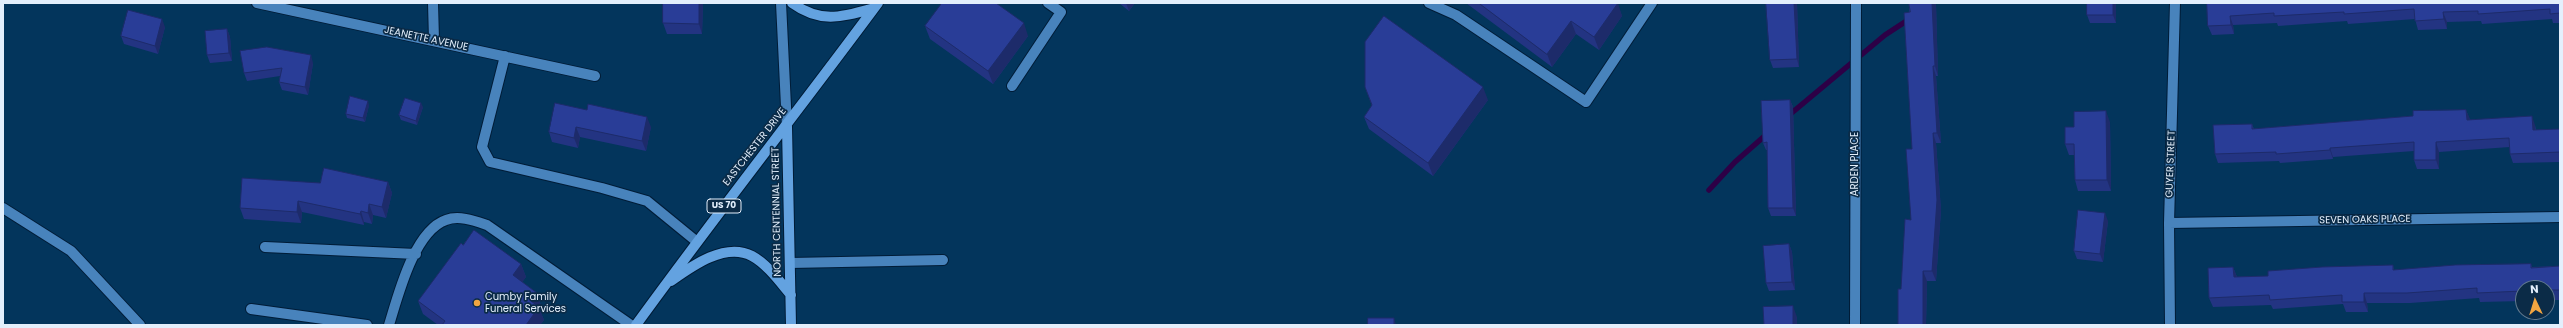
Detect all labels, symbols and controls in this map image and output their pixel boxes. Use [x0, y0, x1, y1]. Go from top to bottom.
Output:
street label: JEANETTE AVENUE [383, 24, 469, 54]
street label: EASTCHESTER DRIVE [721, 106, 789, 188]
street label: GUYER STREET [2164, 130, 2178, 198]
street label: ARDEN PLACE [1849, 132, 1861, 196]
street label: NORTH CENTENNIAL STREET [770, 147, 784, 277]
road number: US 70 [707, 199, 741, 213]
street label: SEVEN OAKS PLACE [2319, 213, 2411, 227]
north arrow [2515, 280, 2555, 320]
text: N [2530, 281, 2539, 297]
place label: Cumby Family Funeral Services [485, 291, 566, 314]
marker: Cumby Family Funeral Services [472, 298, 482, 308]

